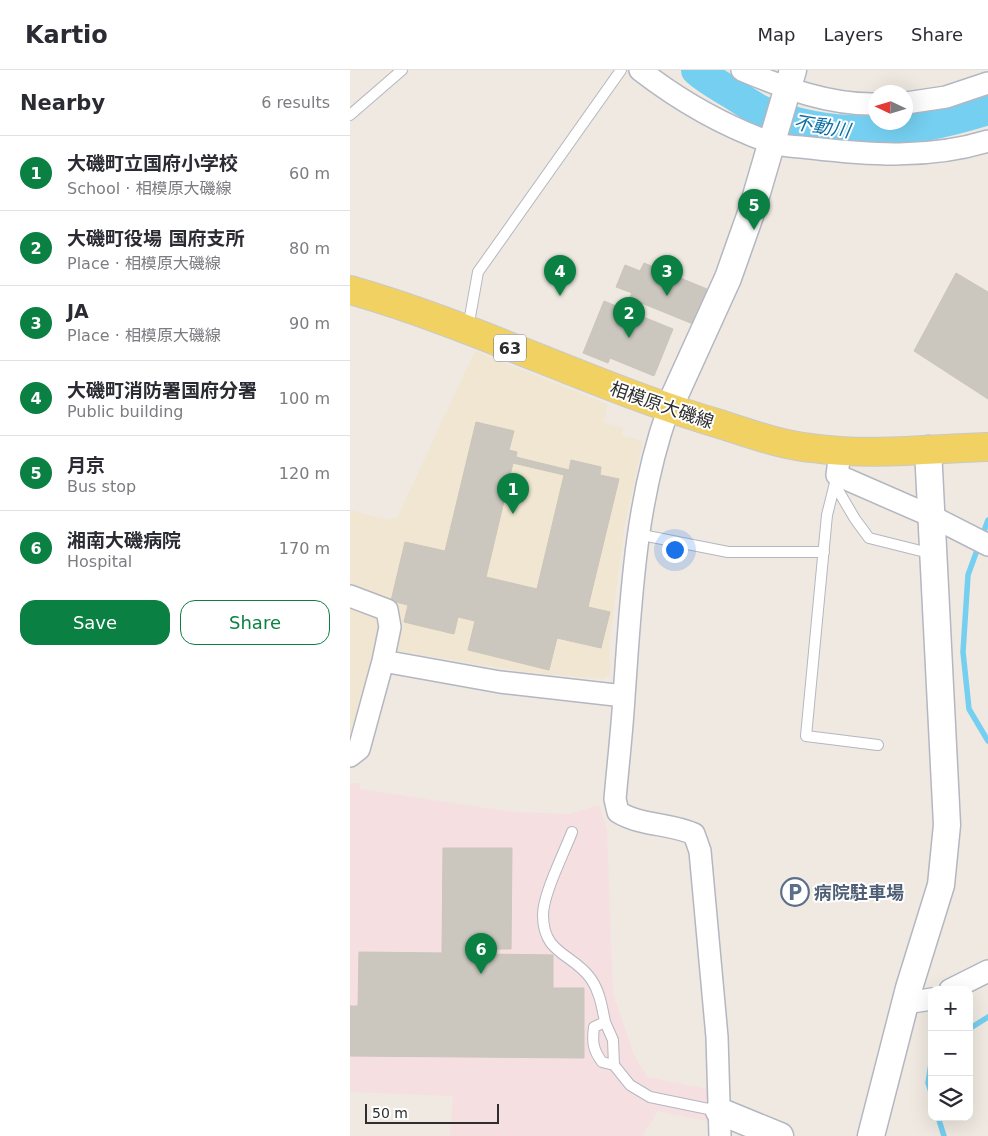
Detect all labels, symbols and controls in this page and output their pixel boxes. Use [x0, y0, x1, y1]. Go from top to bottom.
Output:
text: Kartio [25, 21, 108, 49]
text: Map [757, 24, 795, 45]
text: Layers [823, 24, 883, 45]
text: Share [911, 24, 963, 45]
north arrow [868, 85, 913, 130]
text: Nearby [20, 91, 105, 115]
text: 6 results [261, 93, 330, 112]
water label: 不動川 [792, 111, 854, 142]
text: 大磯町立国府小学校 [67, 152, 238, 174]
text: 1 [30, 164, 42, 183]
text: 60 m [289, 164, 330, 183]
text: School · 相模原大磯線 [67, 179, 231, 198]
pin: 5 [738, 189, 770, 230]
text: 大磯町役場 国府支所 [67, 227, 245, 249]
text: 2 [30, 239, 42, 258]
text: 80 m [289, 239, 330, 258]
text: Place · 相模原大磯線 [67, 254, 221, 273]
pin: 4 [544, 255, 576, 296]
pin: 3 [651, 255, 683, 296]
pin: 2 [613, 297, 645, 338]
text: JA [67, 300, 89, 322]
text: 3 [30, 314, 42, 333]
text: 90 m [289, 314, 330, 333]
text: Place · 相模原大磯線 [67, 326, 221, 345]
road number: 63 [494, 334, 526, 362]
street label: 相模原大磯線 [608, 377, 716, 433]
text: 大磯町消防署国府分署 [67, 379, 257, 401]
text: 4 [30, 389, 42, 408]
text: 100 m [279, 389, 330, 408]
text: Public building [67, 402, 184, 421]
text: 月京 [67, 454, 105, 476]
text: 5 [30, 464, 42, 483]
text: 120 m [279, 464, 330, 483]
pin: 1 [497, 473, 529, 514]
text: Bus stop [67, 477, 136, 496]
text: 湘南大磯病院 [67, 529, 181, 551]
your location [662, 537, 688, 563]
text: 6 [30, 539, 42, 558]
text: 170 m [279, 539, 330, 558]
text: Hospital [67, 552, 132, 571]
button: Save [20, 600, 170, 645]
button: Share [180, 600, 330, 645]
parking icon: 病院駐車場 [780, 877, 810, 907]
place label: 病院駐車場 [814, 882, 904, 903]
pin: 6 [465, 933, 497, 974]
map controls [928, 986, 973, 1121]
button: + [928, 986, 973, 1031]
button: − [928, 1031, 973, 1076]
button: layers [928, 1076, 973, 1121]
scale bar [365, 1101, 499, 1124]
text: 50 m [372, 1105, 408, 1121]

